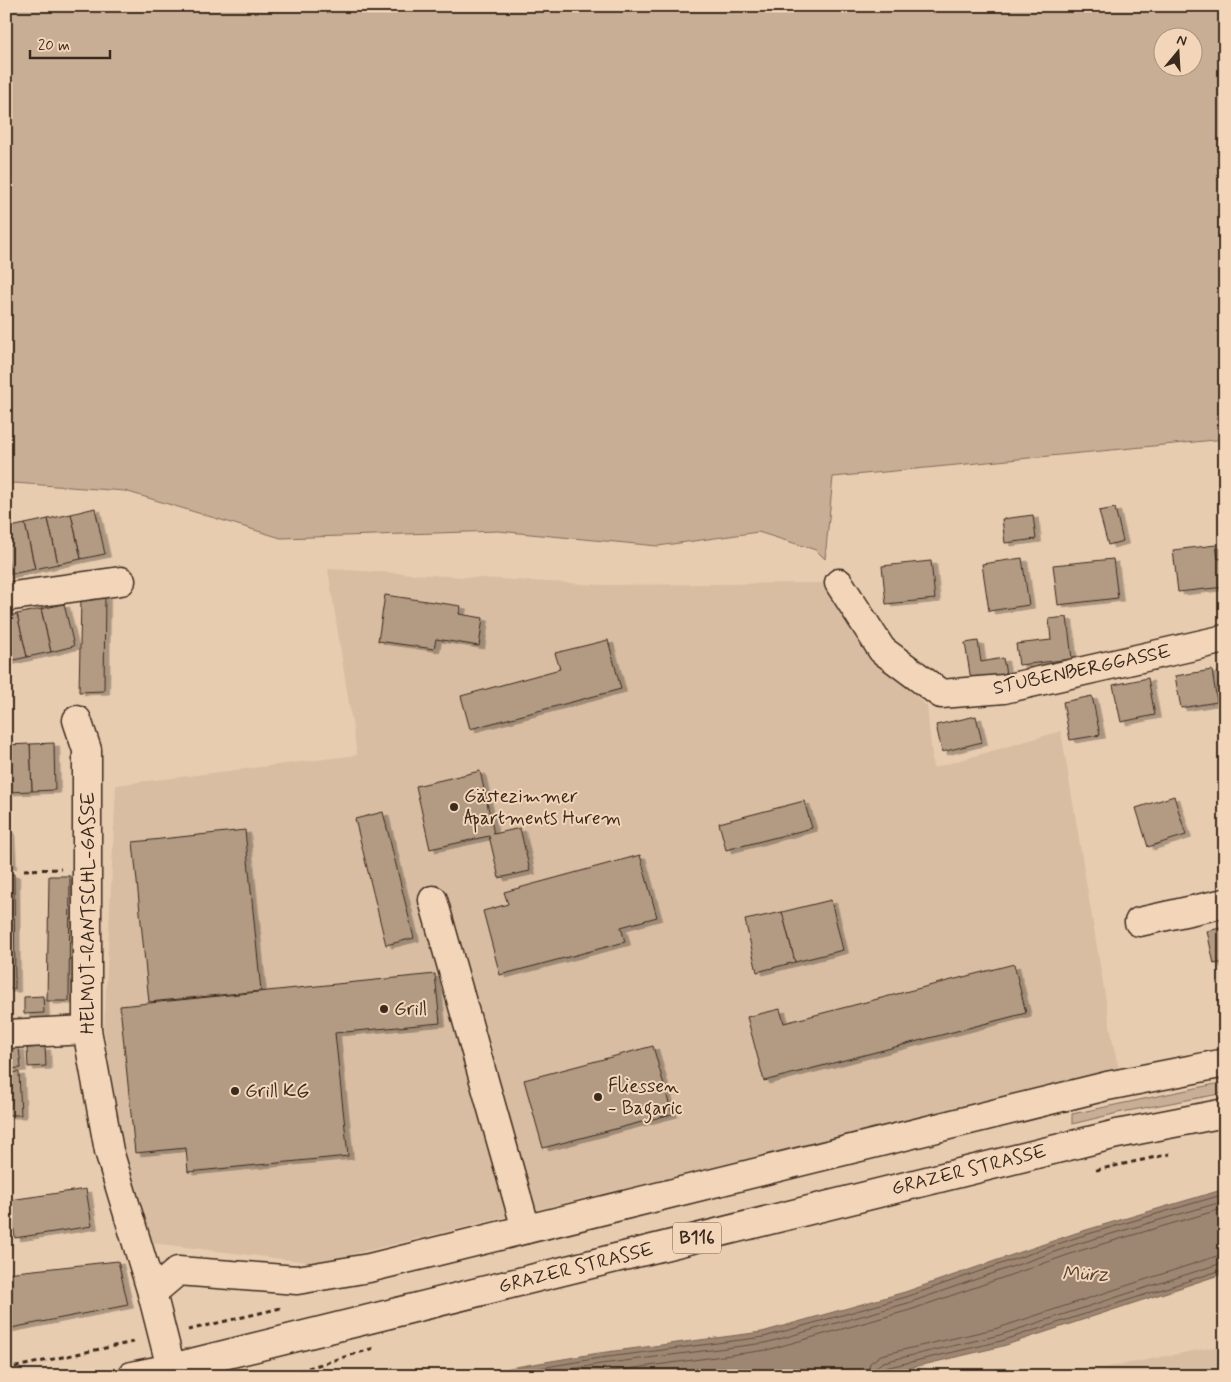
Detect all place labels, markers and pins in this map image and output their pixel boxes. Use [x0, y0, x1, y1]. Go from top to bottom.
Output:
place label: Gästezimmer Apartments Hurem [464, 784, 621, 833]
marker: Gästezimmer Apartments Hurem [448, 801, 460, 813]
place label: Grill [394, 997, 427, 1022]
marker: Grill [378, 1003, 390, 1015]
place label: Fliessen - Bagaric [608, 1074, 683, 1124]
place label: Grill KG [245, 1079, 309, 1104]
marker: Grill KG [229, 1085, 241, 1097]
marker: Fliessen - Bagaric [592, 1091, 604, 1103]

